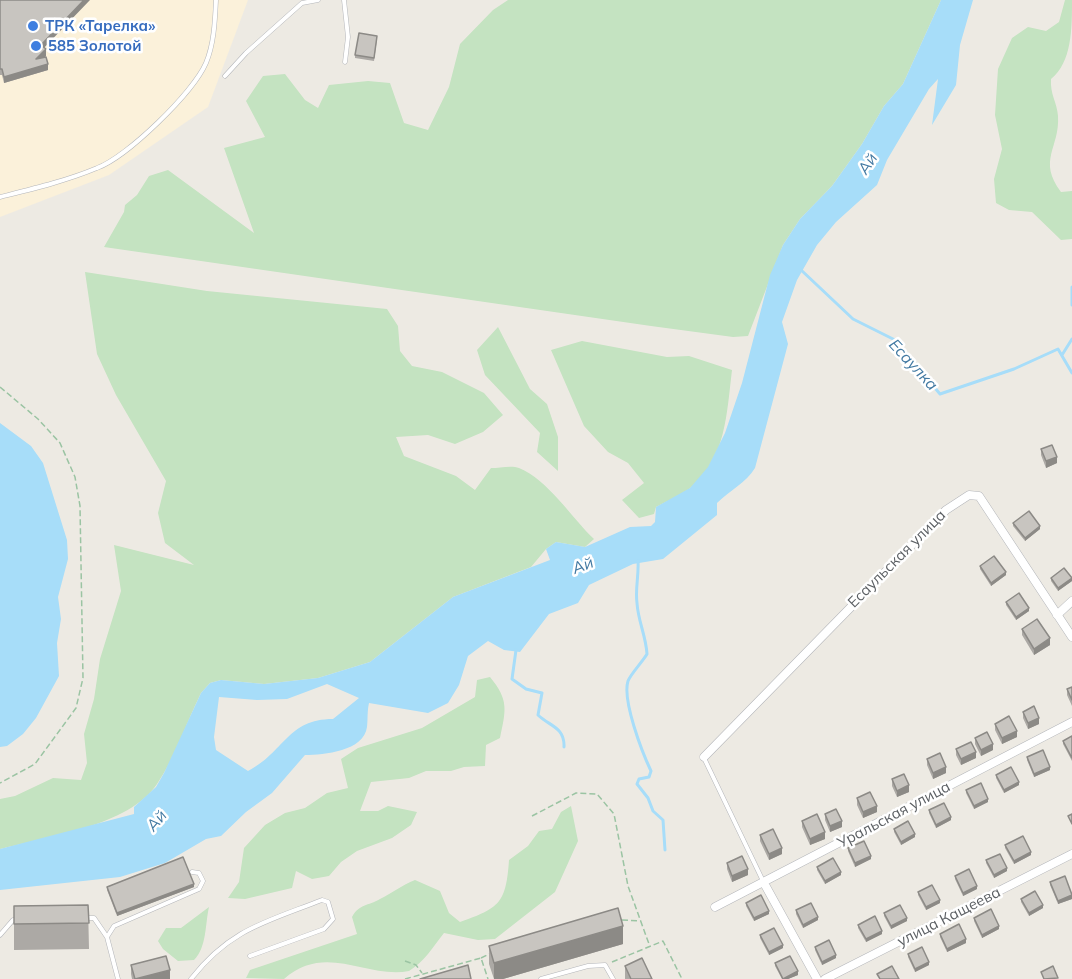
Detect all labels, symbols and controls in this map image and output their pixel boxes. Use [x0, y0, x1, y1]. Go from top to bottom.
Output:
place label: ТРК «Тарелка» [45, 17, 156, 35]
marker: ТРК «Тарелка» [26, 19, 40, 33]
place label: 585 Золотой [48, 37, 141, 55]
marker: 585 Золотой [29, 39, 43, 53]
water label: Ай [854, 150, 882, 178]
water label: Есаулка [884, 335, 942, 395]
street label: Есаульская улица [844, 506, 950, 612]
water label: Ай [570, 553, 596, 579]
street label: Уральская улица [835, 778, 953, 852]
water label: Ай [143, 807, 171, 835]
street label: улица Кащеева [894, 883, 1004, 951]

